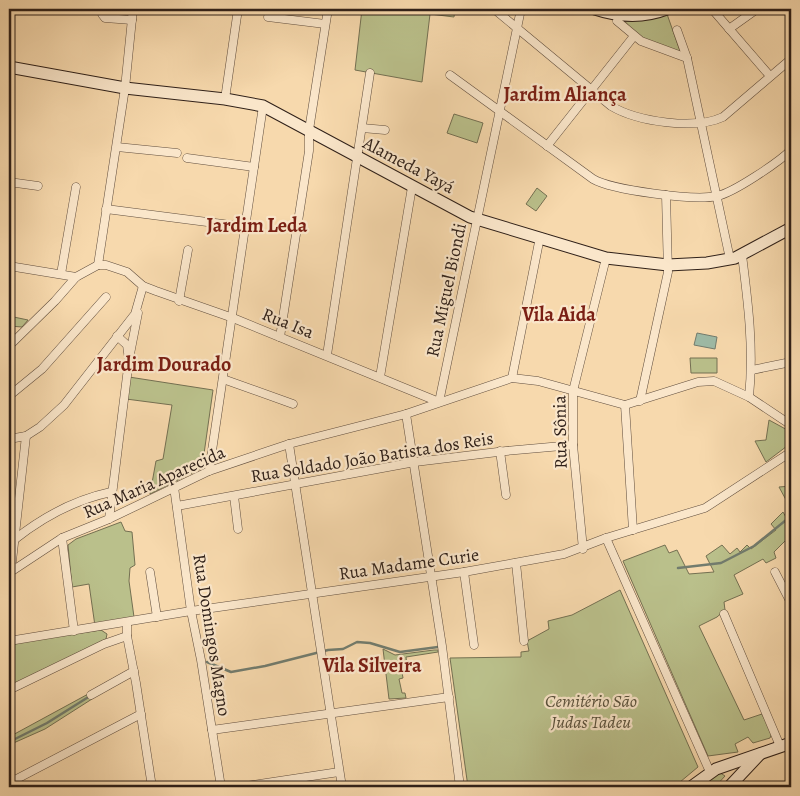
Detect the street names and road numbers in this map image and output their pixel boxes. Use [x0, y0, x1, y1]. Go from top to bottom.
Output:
street label: Alameda Yayá [358, 130, 459, 199]
street label: Rua Miguel Biondi [420, 221, 472, 359]
street label: Rua Isa [259, 302, 318, 344]
street label: Rua Sônia [547, 394, 573, 469]
street label: Rua Soldado João Batista dos Reis [249, 426, 495, 488]
street label: Rua Maria Aparecida [79, 440, 229, 524]
street label: Rua Madame Curie [337, 542, 481, 586]
street label: Rua Domingos Magno [187, 552, 237, 718]

